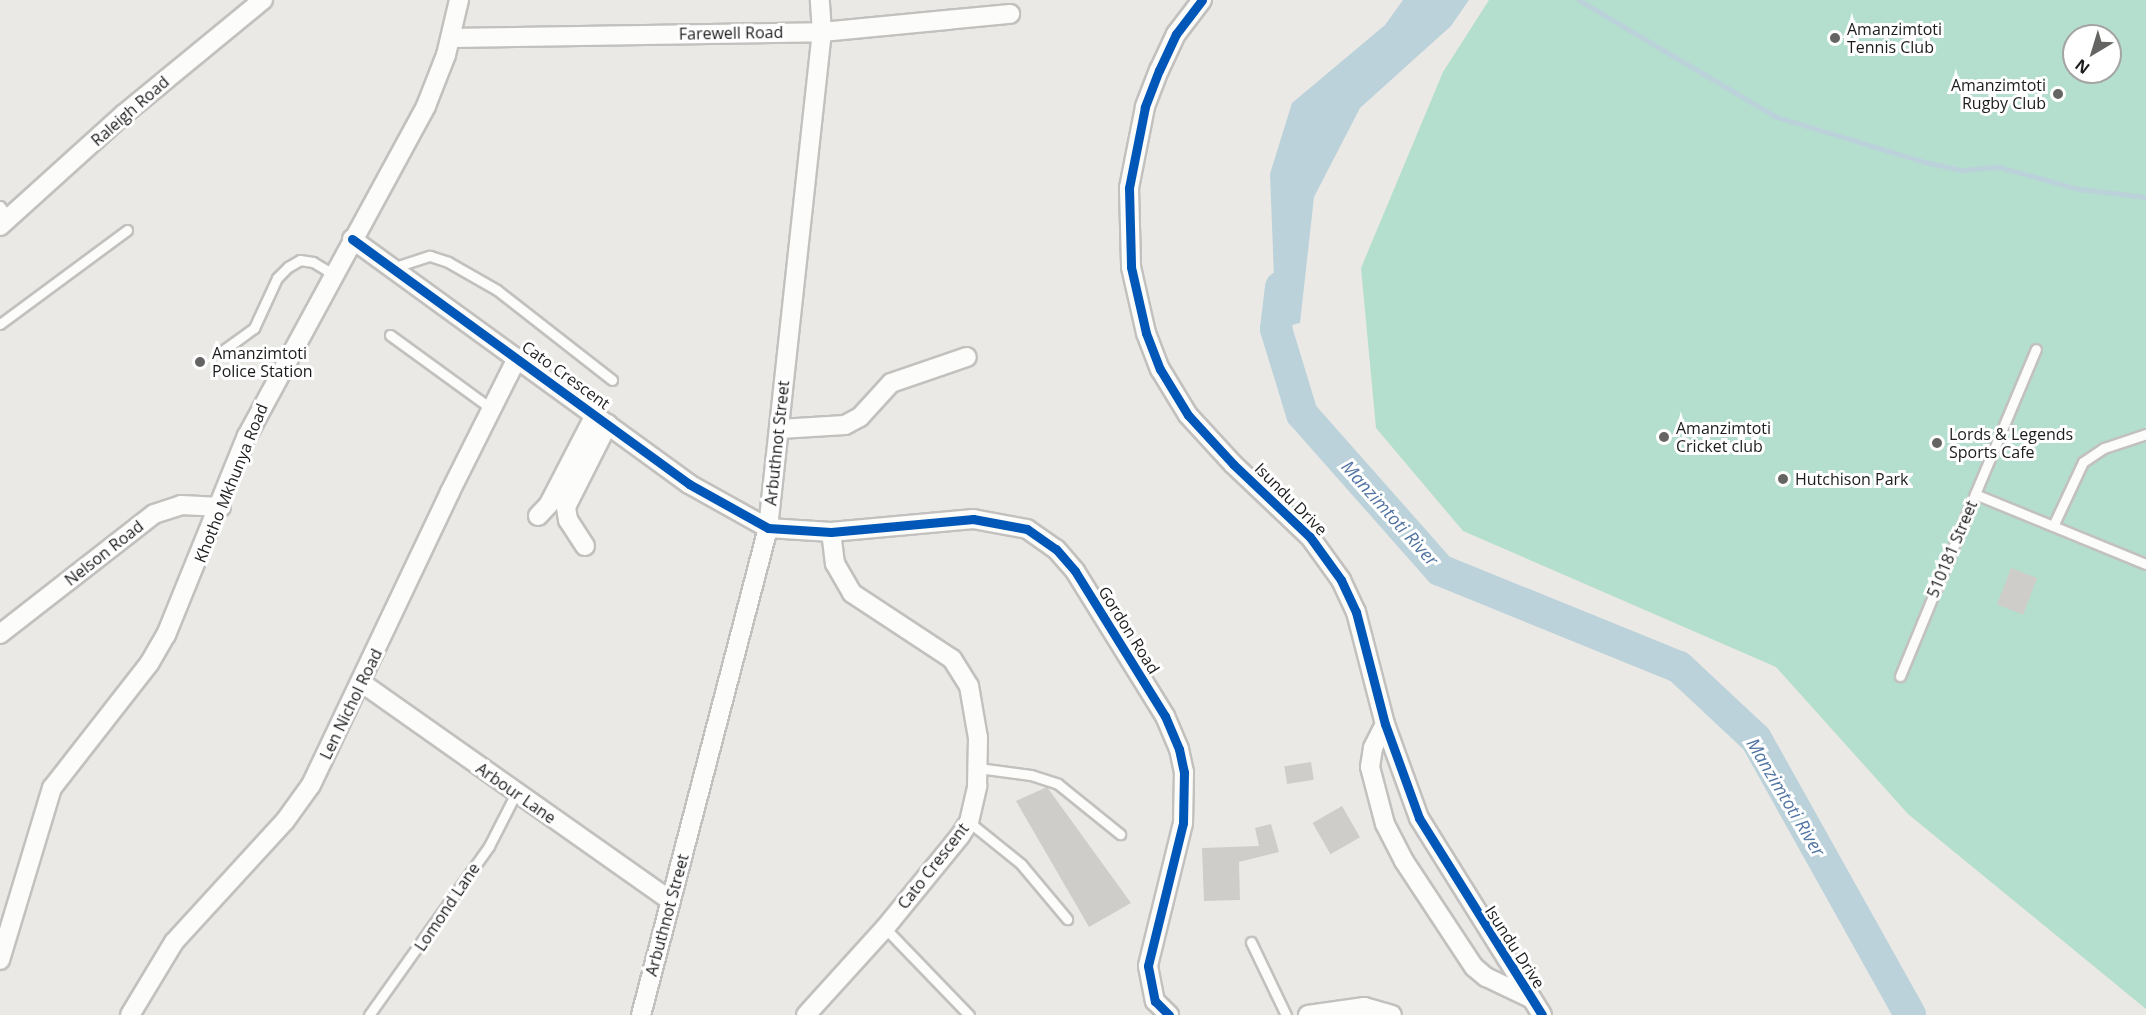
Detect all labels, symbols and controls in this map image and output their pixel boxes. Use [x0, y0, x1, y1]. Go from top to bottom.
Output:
place label: Amanzimtoti Tennis Club [1847, 19, 1942, 57]
street label: Farewell Road [679, 22, 783, 44]
north arrow [2062, 24, 2122, 84]
marker: Amanzimtoti Tennis Club [1828, 31, 1842, 45]
text: N [2070, 54, 2094, 79]
street label: Raleigh Road [87, 72, 173, 150]
place label: Amanzimtoti Rugby Club [1951, 75, 2046, 113]
marker: Amanzimtoti Rugby Club [2051, 87, 2065, 101]
street label: Cato Crescent [518, 337, 614, 413]
place label: Amanzimtoti Police Station [212, 343, 313, 381]
marker: Amanzimtoti Police Station [193, 355, 207, 369]
street label: Arbuthnot Street [761, 379, 793, 507]
street label: Khotho Mkhunya Road [190, 401, 272, 565]
place label: Amanzimtoti Cricket club [1676, 418, 1771, 456]
place label: Lords & Legends Sports Cafe [1949, 424, 2073, 462]
marker: Amanzimtoti Cricket club [1657, 430, 1671, 444]
marker: Lords & Legends Sports Cafe [1930, 436, 1944, 450]
water label: Manzimtoti River [1337, 456, 1443, 570]
street label: Isundu Drive [1251, 459, 1331, 539]
place label: Hutchison Park [1795, 469, 1909, 489]
marker: Hutchison Park [1776, 472, 1790, 486]
street label: 510181 Street [1923, 498, 1981, 600]
street label: Nelson Road [61, 516, 147, 590]
street label: Gordon Road [1095, 583, 1163, 677]
street label: Len Nichol Road [316, 645, 386, 763]
water label: Manzimtoti River [1742, 734, 1830, 860]
street label: Arbour Lane [473, 759, 559, 827]
street label: Cato Crescent [893, 819, 973, 913]
street label: Arbuthnot Street [641, 852, 693, 978]
street label: Lomond Lane [410, 859, 484, 955]
street label: Isundu Drive [1481, 902, 1549, 992]

